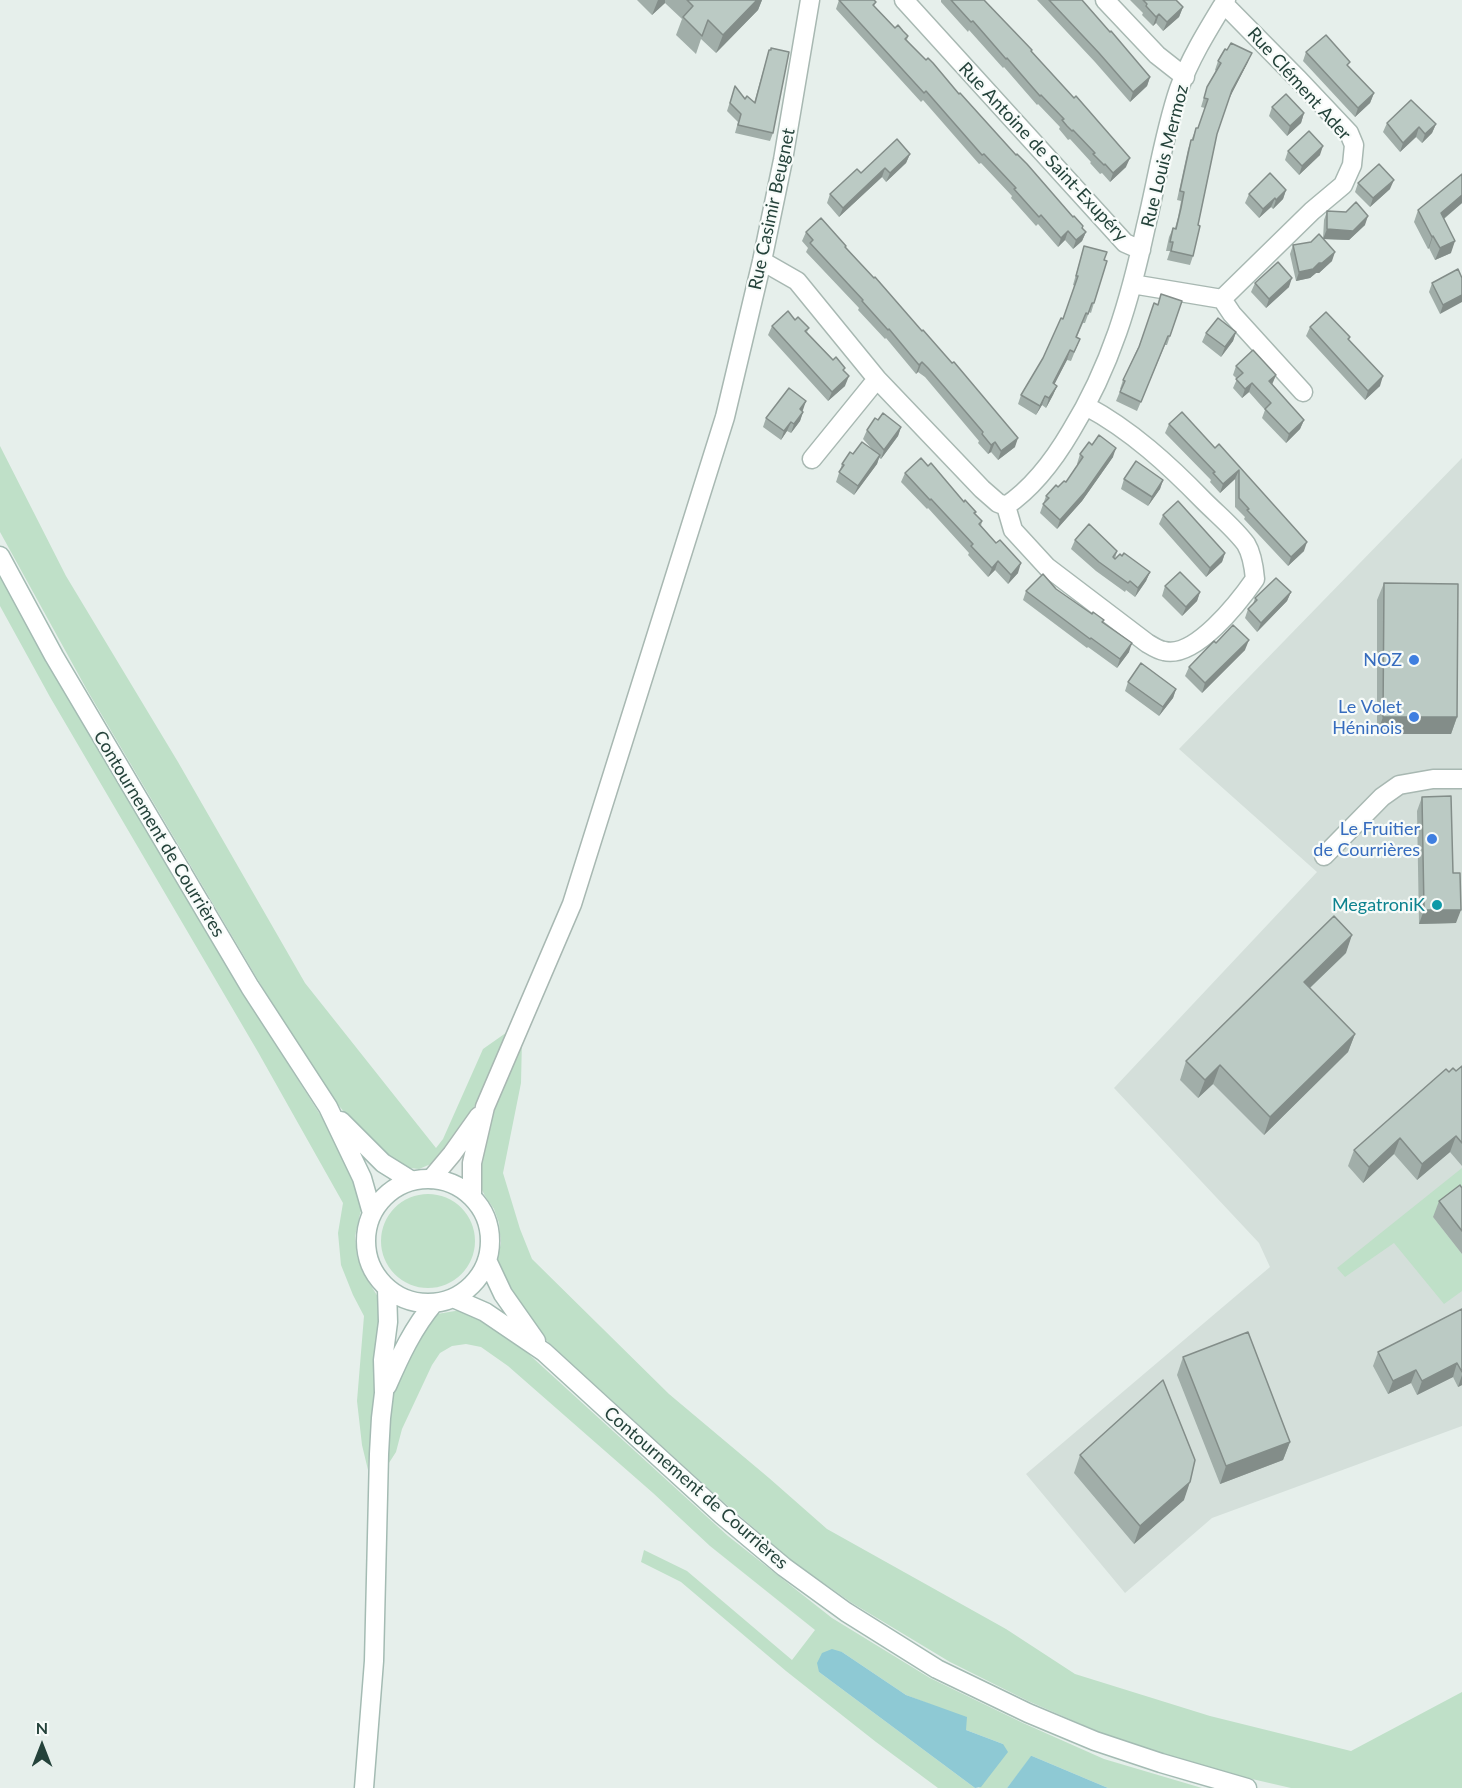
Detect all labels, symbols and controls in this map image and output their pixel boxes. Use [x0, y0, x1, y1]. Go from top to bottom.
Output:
street label: Rue Clément Ader [1243, 23, 1355, 145]
street label: Rue Antoine de Saint-Exupéry [954, 58, 1132, 246]
street label: Rue Louis Mermoz [1137, 83, 1193, 229]
street label: Rue Casimir Beugnet [744, 126, 800, 292]
place label: NOZ [1363, 649, 1402, 671]
marker: NOZ [1407, 653, 1421, 667]
place label: Le Volet Héninois [1332, 696, 1402, 738]
marker: Le Volet Héninois [1407, 710, 1421, 724]
street label: Contournement de Courrières [89, 727, 229, 941]
place label: Le Fruitier de Courrières [1313, 818, 1420, 860]
marker: Le Fruitier de Courrières [1425, 832, 1439, 846]
place label: MegatroniK [1332, 894, 1425, 916]
marker: MegatroniK [1430, 898, 1444, 912]
street label: Contournement de Courrières [600, 1402, 792, 1574]
north arrow [12, 1716, 72, 1776]
text: N [36, 1718, 48, 1737]

